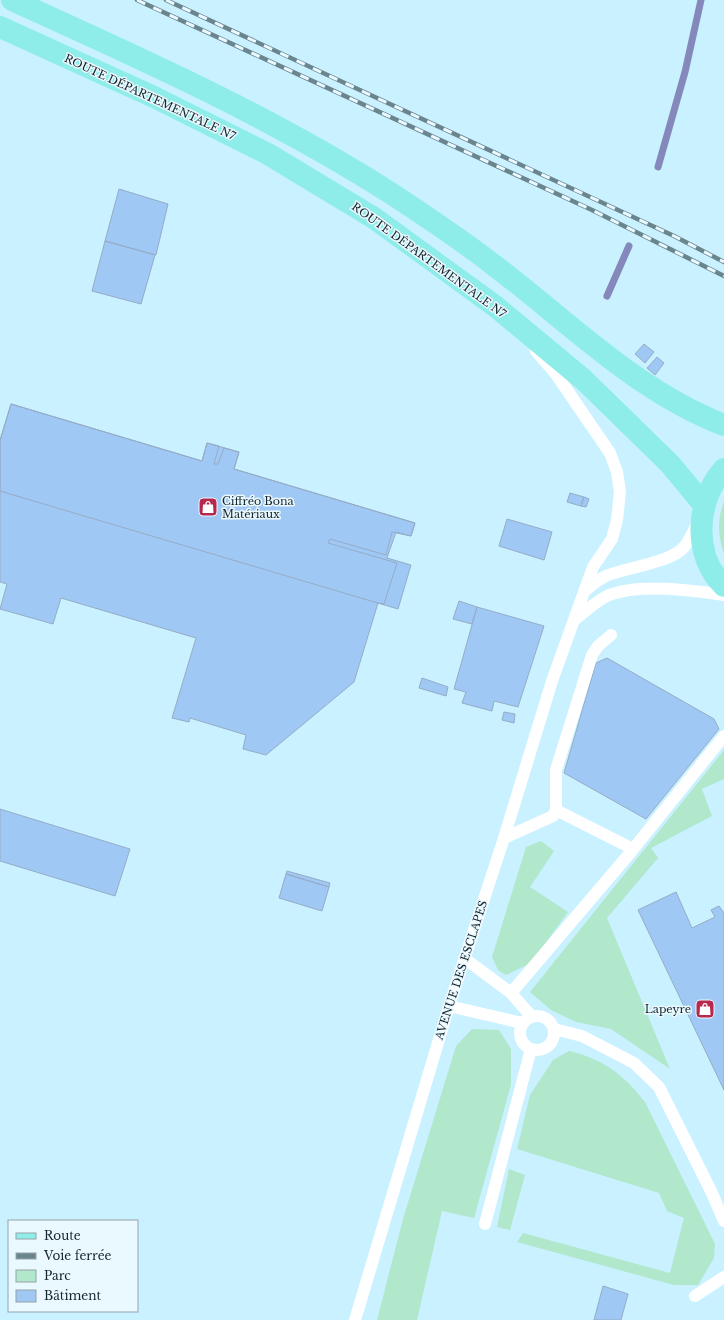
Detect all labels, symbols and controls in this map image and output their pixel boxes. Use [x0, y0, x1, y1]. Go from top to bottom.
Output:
street label: ROUTE DÉPARTEMENTALE N7 [62, 51, 238, 143]
street label: ROUTE DÉPARTEMENTALE N7 [349, 199, 509, 321]
place label: Ciffréo Bona Matériaux [222, 494, 295, 521]
shop icon: Ciffréo Bona Matériaux [197, 496, 219, 518]
street label: AVENUE DES ESCLAPES [432, 899, 490, 1042]
shop icon: Lapeyre [694, 998, 716, 1020]
place label: Lapeyre [645, 1002, 691, 1016]
legend [8, 1220, 138, 1312]
text: Route [44, 1228, 81, 1243]
text: Voie ferrée [43, 1248, 112, 1263]
text: Parc [44, 1268, 71, 1283]
text: Bâtiment [44, 1288, 102, 1303]

